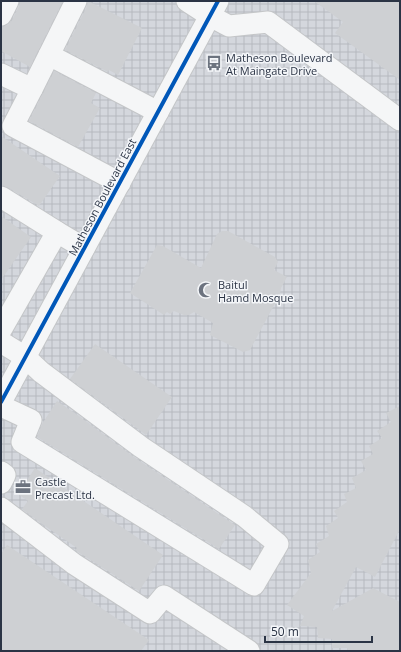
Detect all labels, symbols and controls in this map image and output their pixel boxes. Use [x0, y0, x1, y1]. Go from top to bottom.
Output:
place label: Matheson Boulevard At Maingate Drive [226, 50, 333, 78]
bus stop icon: Matheson Boulevard At Maingate Drive [205, 54, 223, 72]
street label: Matheson Boulevard East [65, 136, 139, 258]
place label: Baitul Hamd Mosque [218, 277, 293, 305]
mosque icon: Baitul Hamd Mosque [197, 281, 215, 299]
place label: Castle Precast Ltd. [35, 474, 95, 502]
office icon: Castle Precast Ltd. [14, 478, 32, 496]
scale bar [265, 618, 372, 644]
text: 50 m [271, 623, 299, 640]

